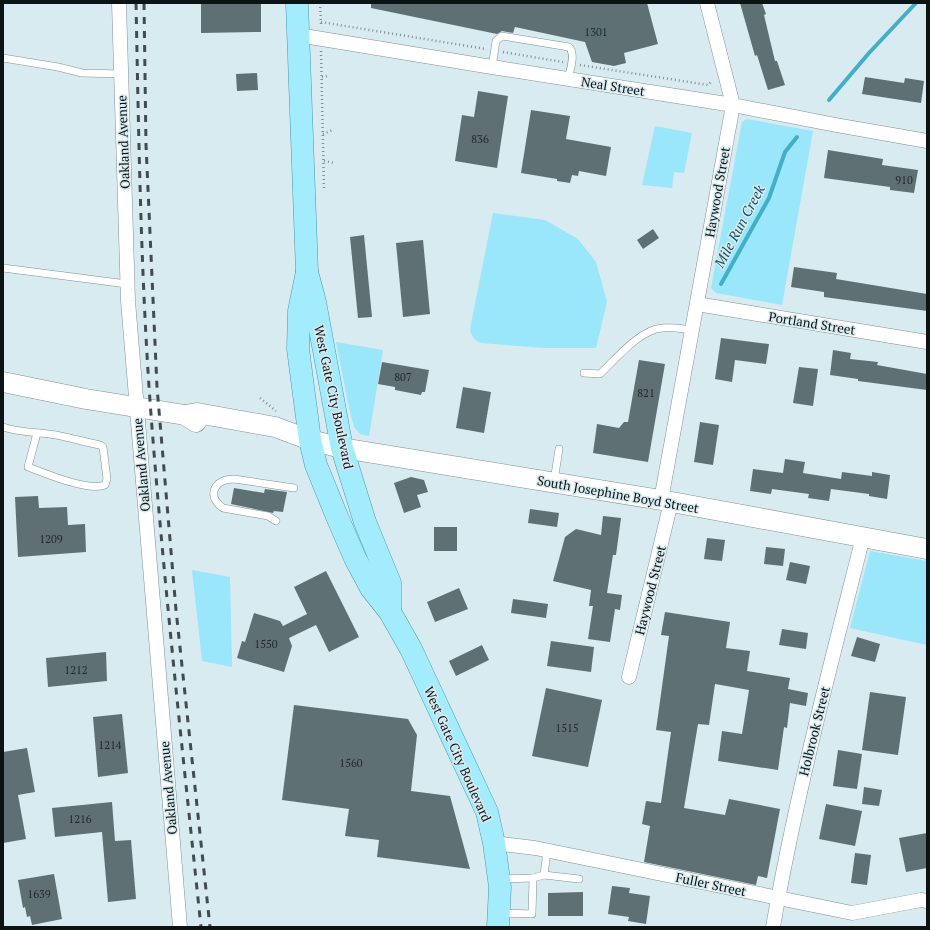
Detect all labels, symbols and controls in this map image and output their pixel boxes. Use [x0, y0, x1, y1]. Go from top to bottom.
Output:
house number: 1301 [584, 25, 608, 39]
street label: Neal Street [580, 72, 646, 100]
street label: Oakland Avenue [112, 95, 134, 189]
house number: 836 [471, 132, 489, 146]
street label: Haywood Street [700, 145, 734, 239]
house number: 910 [895, 173, 913, 187]
water label: Mile Run Creek [709, 181, 769, 271]
street label: Portland Street [767, 307, 857, 339]
street label: West Gate City Boulevard [310, 323, 358, 471]
house number: 807 [394, 370, 412, 384]
house number: 821 [637, 386, 655, 400]
street label: Oakland Avenue [128, 417, 154, 513]
street label: South Josephine Boyd Street [536, 471, 700, 517]
house number: 1209 [39, 532, 63, 546]
street label: Haywood Street [630, 543, 670, 637]
house number: 1550 [254, 637, 278, 651]
house number: 1212 [64, 663, 88, 677]
street label: West Gate City Boulevard [420, 683, 496, 825]
street label: Holbrook Street [794, 684, 834, 778]
house number: 1515 [555, 721, 579, 735]
house number: 1214 [98, 738, 122, 752]
street label: Oakland Avenue [155, 740, 181, 836]
house number: 1560 [339, 756, 363, 770]
house number: 1216 [68, 812, 92, 826]
street label: Fuller Street [674, 868, 748, 900]
house number: 1639 [27, 887, 51, 901]

